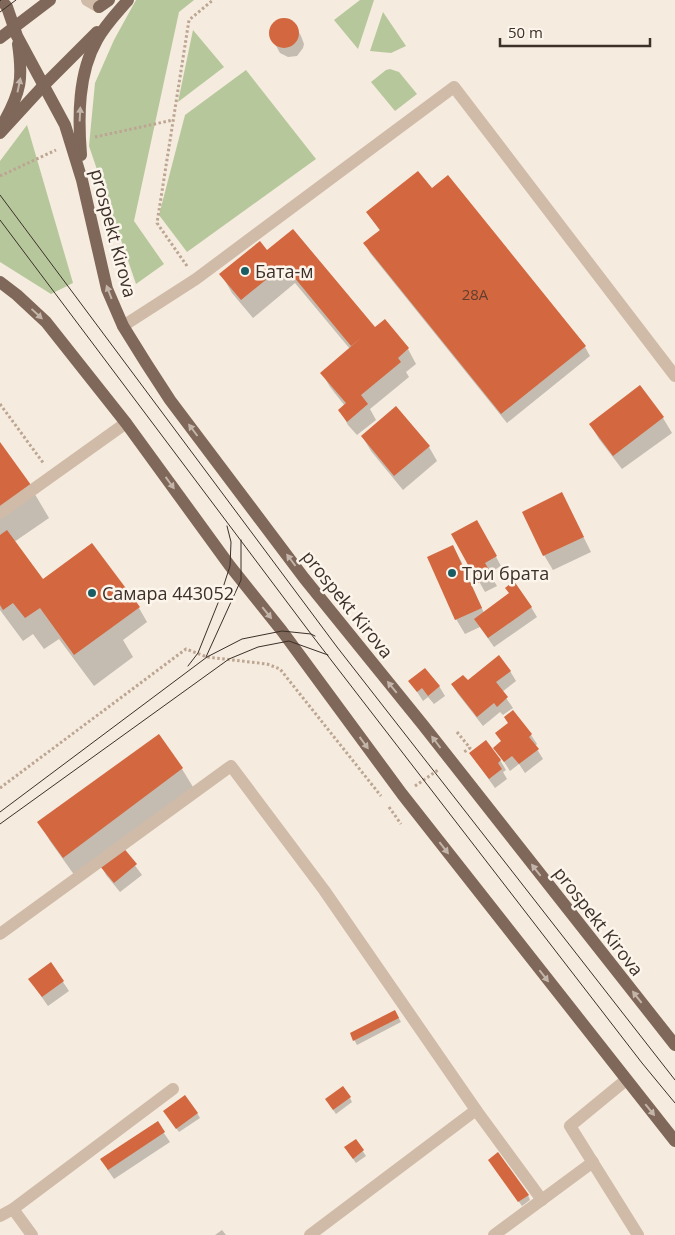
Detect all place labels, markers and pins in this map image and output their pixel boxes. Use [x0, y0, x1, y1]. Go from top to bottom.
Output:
place label: Бата-м [255, 259, 313, 283]
marker: Бата-м [239, 265, 251, 277]
place label: Три брата [462, 561, 549, 585]
marker: Три брата [446, 567, 458, 579]
place label: Самара 443052 [102, 581, 234, 605]
marker: Самара 443052 [86, 587, 98, 599]

